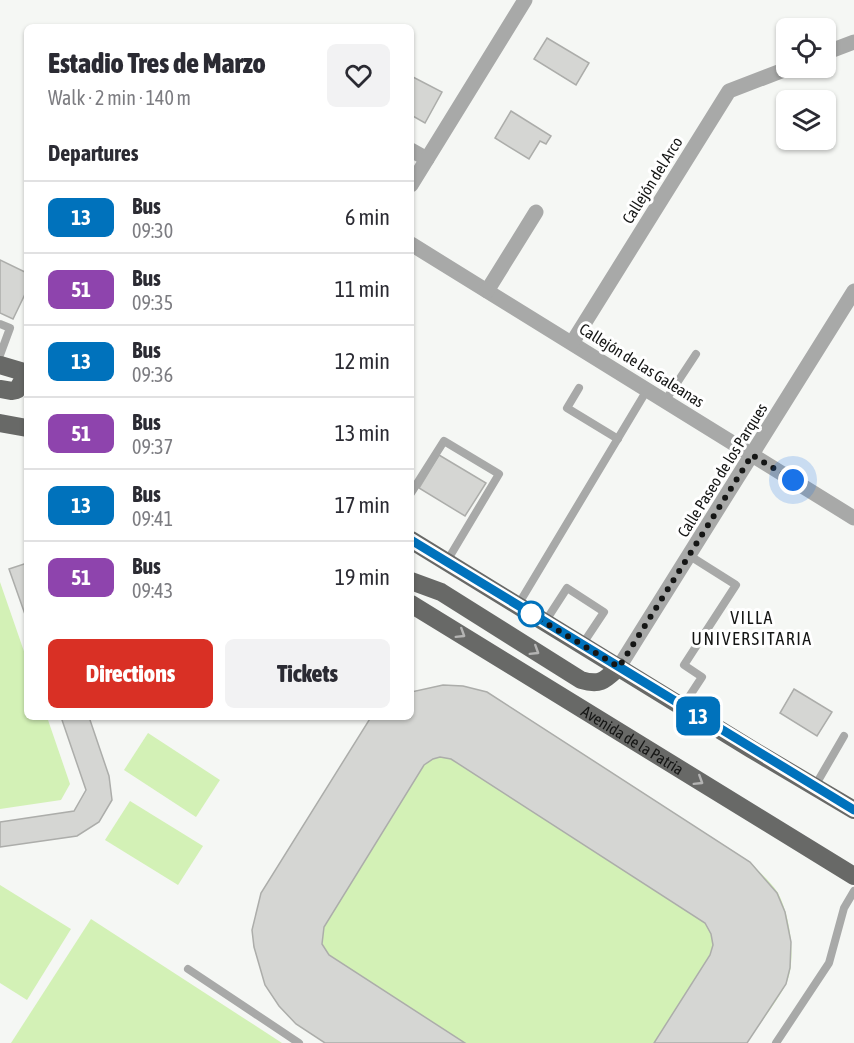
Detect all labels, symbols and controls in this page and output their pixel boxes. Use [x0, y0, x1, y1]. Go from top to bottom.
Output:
map controls [776, 18, 836, 150]
button: locate [776, 18, 836, 78]
button: heart [327, 44, 390, 107]
text: Estadio Tres de Marzo [48, 47, 266, 79]
text: Walk · 2 min · 140 m [48, 86, 191, 109]
button: layers [776, 90, 836, 150]
street label: Callejón del Arco [618, 133, 687, 227]
text: Departures [48, 140, 138, 166]
text: Bus [132, 193, 161, 219]
text: 6 min [345, 204, 390, 230]
text: 13 [71, 205, 91, 229]
text: 09:30 [132, 219, 173, 242]
text: Bus [132, 265, 161, 291]
text: 11 min [335, 276, 390, 302]
text: 51 [71, 277, 91, 301]
text: 09:35 [132, 291, 173, 314]
street label: Callejón de las Galeanas [576, 319, 708, 412]
text: Bus [132, 337, 161, 363]
text: 12 min [335, 348, 390, 374]
text: 13 [71, 349, 91, 373]
text: 09:36 [132, 363, 173, 386]
street label: Calle Paseo de los Parques [673, 400, 772, 541]
text: Bus [132, 409, 161, 435]
text: 13 min [335, 420, 390, 446]
text: 51 [71, 421, 91, 445]
text: 09:37 [132, 435, 173, 458]
your location [778, 465, 808, 495]
text: Bus [132, 481, 161, 507]
text: 17 min [335, 492, 390, 518]
text: 13 [71, 493, 91, 517]
text: 09:41 [132, 507, 173, 530]
text: Bus [132, 553, 161, 579]
text: 19 min [335, 564, 390, 590]
text: 51 [71, 565, 91, 589]
text: 09:43 [132, 579, 173, 602]
unlabelled marker [518, 601, 544, 627]
district label: VILLA UNIVERSITARIA [691, 607, 813, 649]
one-way arrow [455, 627, 465, 639]
button: Directions [48, 639, 213, 708]
button: Tickets [225, 639, 390, 708]
one-way arrow [528, 644, 539, 655]
line badge: 13 [671, 696, 725, 736]
street label: Avenida de la Patria [578, 702, 687, 778]
text: 13 [688, 704, 708, 728]
one-way arrow [692, 773, 703, 784]

